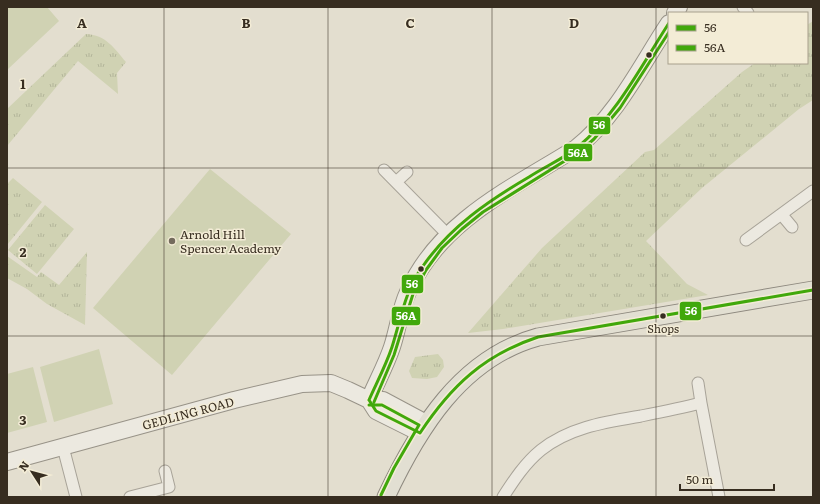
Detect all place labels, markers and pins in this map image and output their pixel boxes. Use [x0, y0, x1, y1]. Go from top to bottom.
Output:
unlabelled marker [644, 50, 654, 60]
place label: Arnold Hill Spencer Academy [180, 225, 281, 257]
marker: Arnold Hill Spencer Academy [167, 236, 177, 246]
unlabelled marker [416, 264, 426, 274]
marker: Shops [658, 311, 668, 321]
place label: Shops [647, 320, 679, 336]

